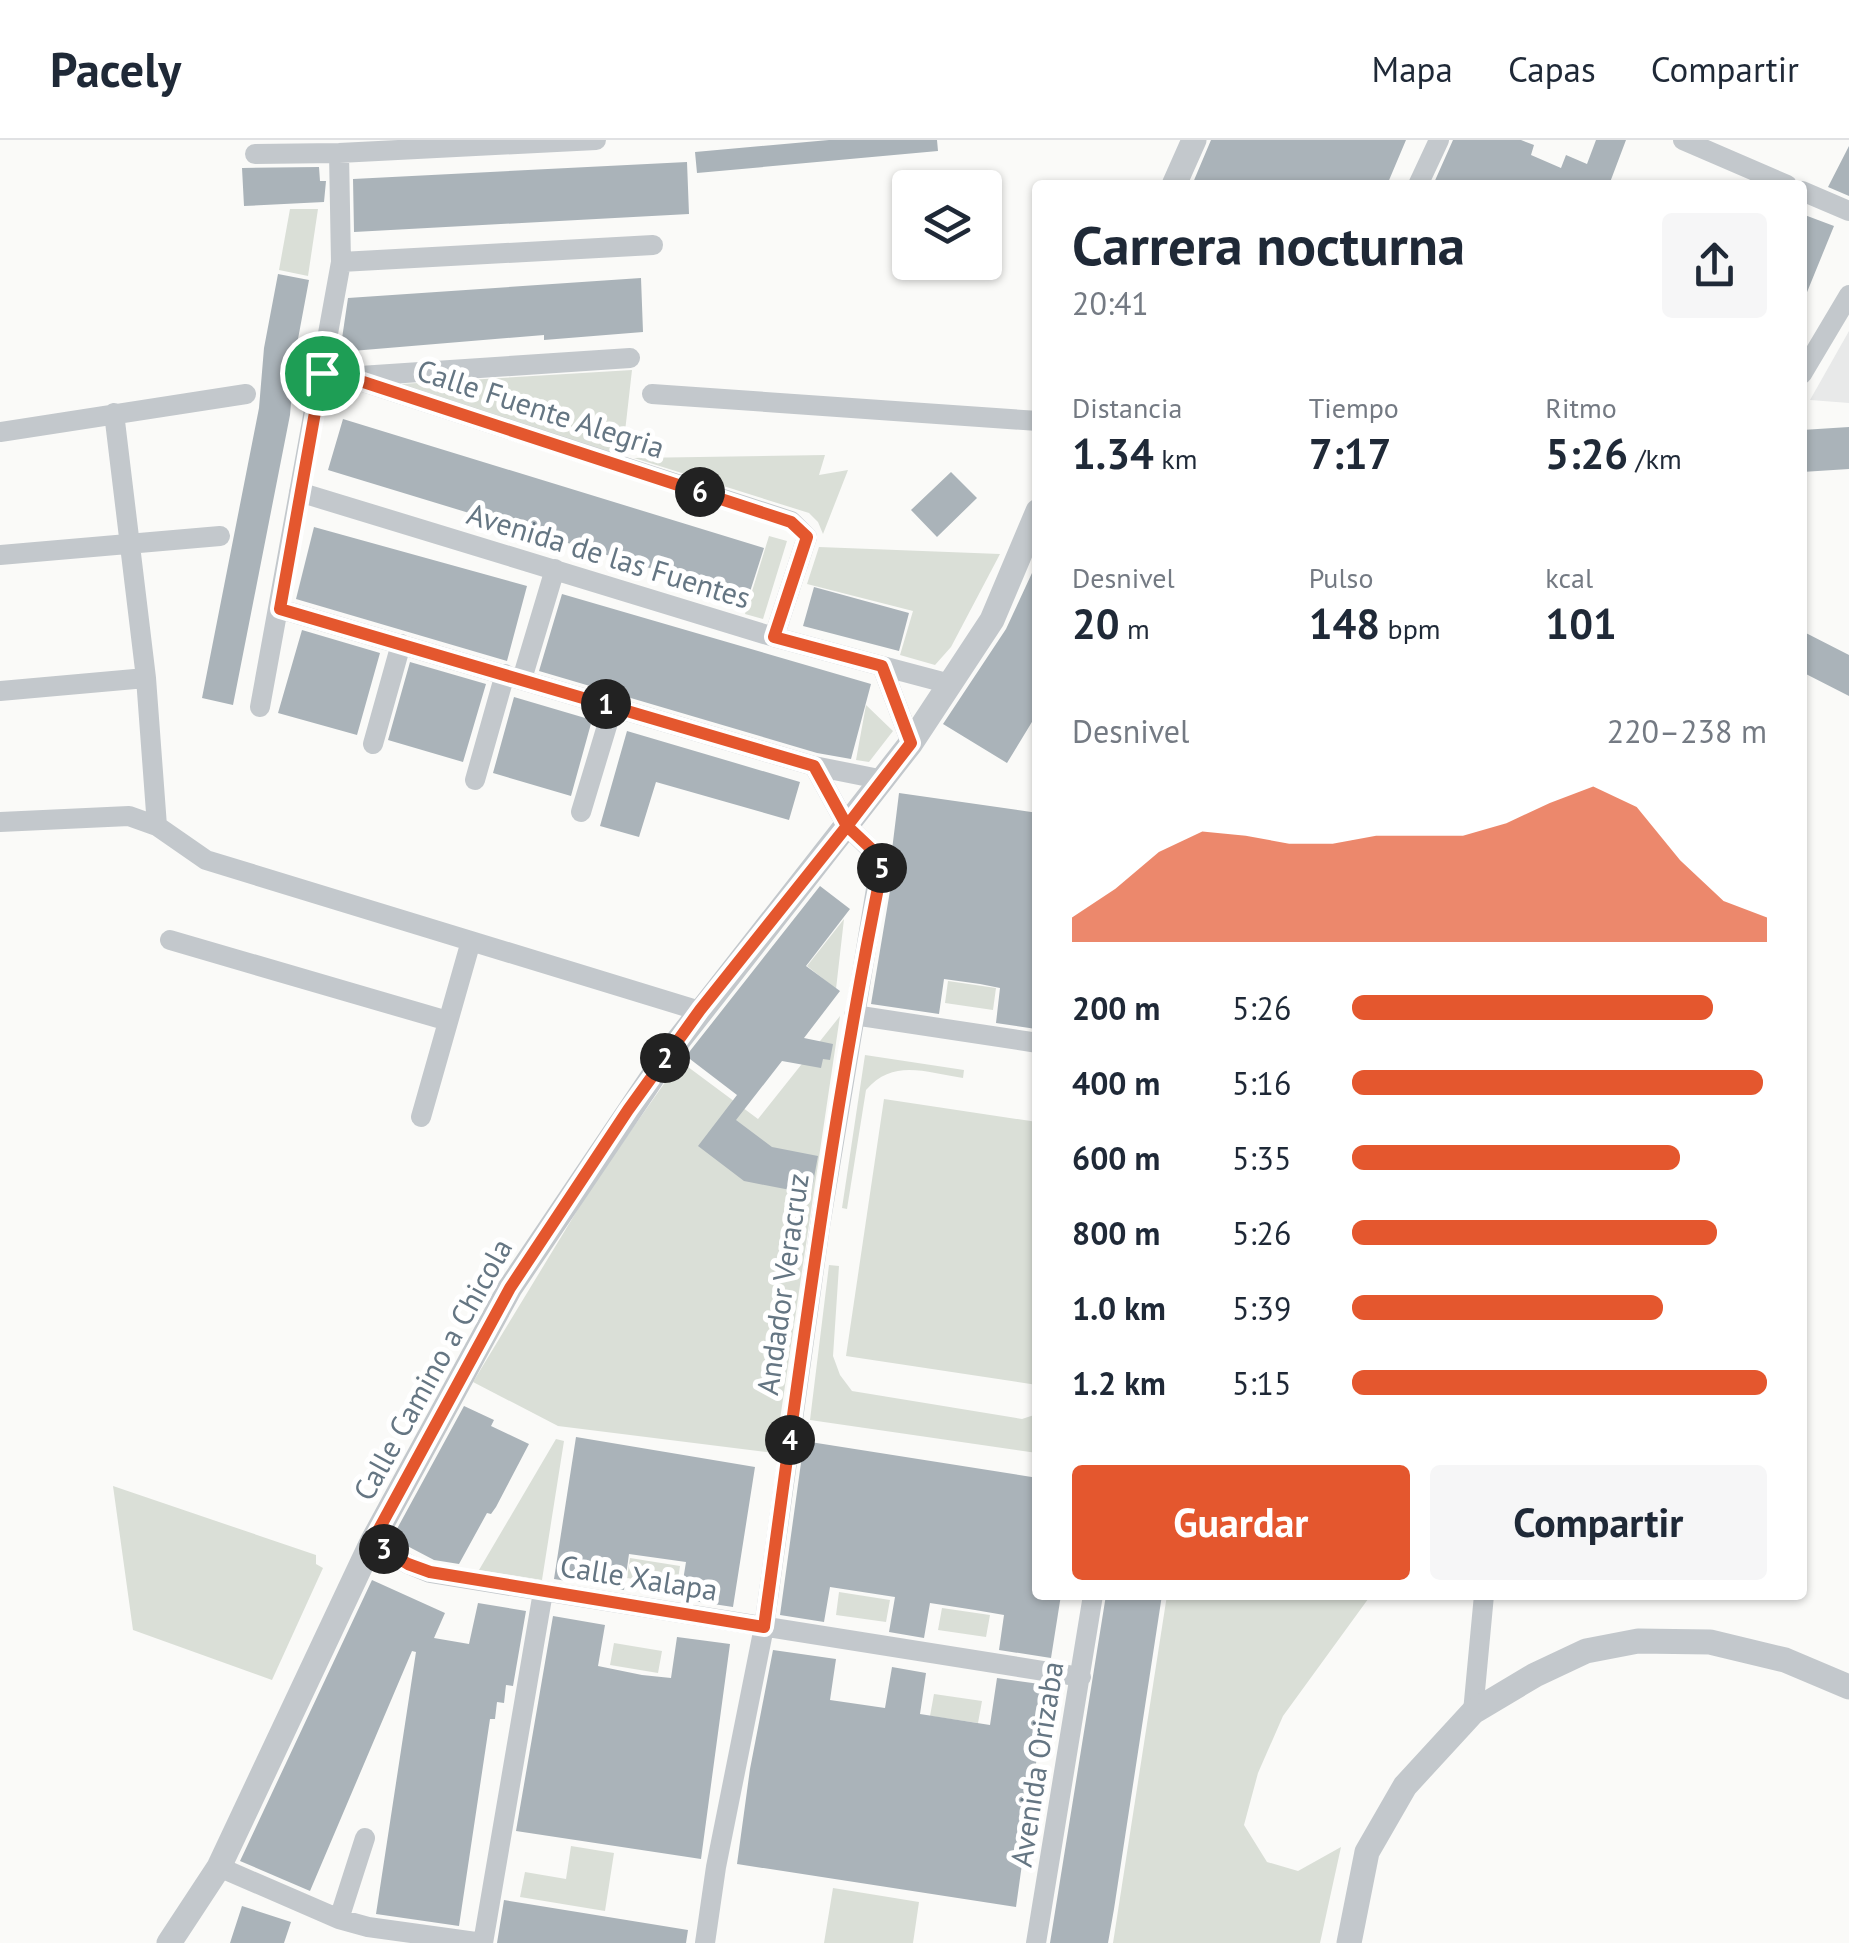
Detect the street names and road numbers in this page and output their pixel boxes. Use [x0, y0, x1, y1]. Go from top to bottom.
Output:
street label: Calle Fuente Alegria [412, 350, 670, 466]
street label: Avenida de las Fuentes [463, 493, 755, 617]
street label: Andador Veracruz [747, 1171, 817, 1397]
street label: Calle Camino a Chicola [344, 1231, 520, 1507]
street label: Calle Xalapa [558, 1545, 720, 1609]
street label: Avenida Orizaba [1001, 1658, 1071, 1870]

